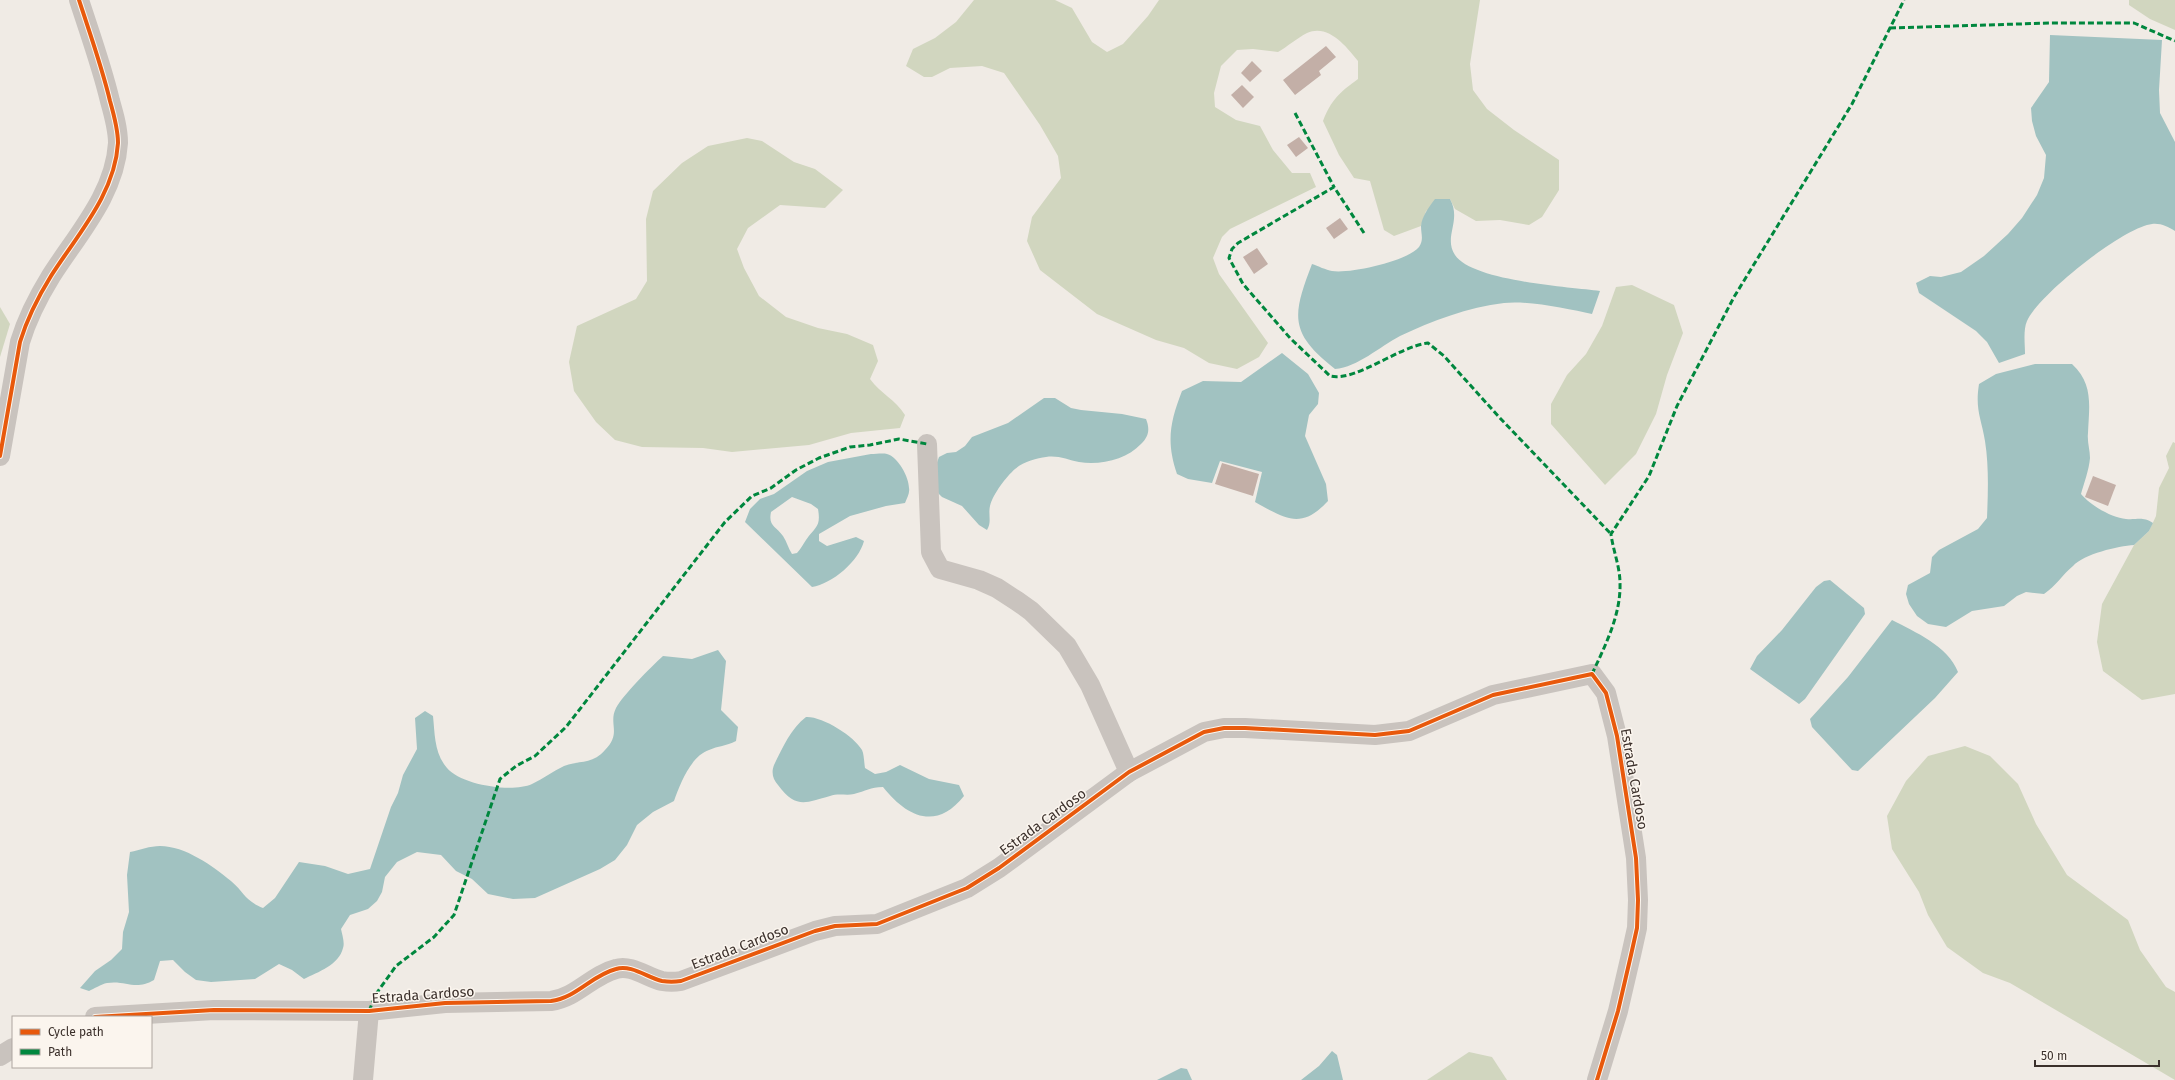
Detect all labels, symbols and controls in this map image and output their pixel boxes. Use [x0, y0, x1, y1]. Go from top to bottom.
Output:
street label: Estrada Cardoso [1617, 727, 1651, 831]
street label: Estrada Cardoso [996, 785, 1090, 859]
street label: Estrada Cardoso [689, 921, 791, 973]
street label: Estrada Cardoso [371, 983, 475, 1007]
legend [12, 1016, 152, 1068]
text: Cycle path [48, 1025, 104, 1039]
scale bar [2035, 1042, 2159, 1068]
text: Path [48, 1045, 72, 1059]
text: 50 m [2041, 1049, 2067, 1063]

